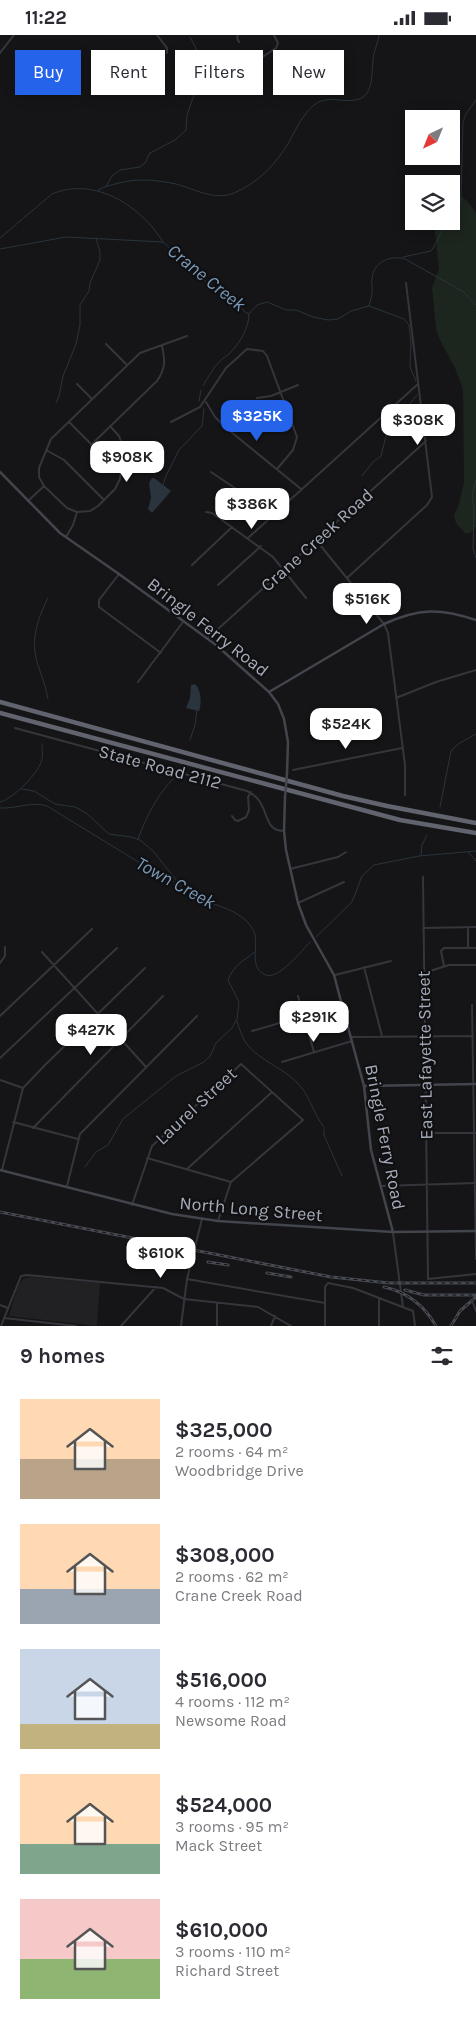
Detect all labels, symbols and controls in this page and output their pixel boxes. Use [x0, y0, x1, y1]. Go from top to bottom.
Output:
text: 11:22 [25, 7, 67, 29]
chip: Buy [15, 50, 81, 95]
chip: Rent [91, 50, 165, 95]
chip: Filters [175, 50, 263, 95]
chip: New [273, 50, 344, 95]
north arrow [405, 110, 460, 165]
map controls [405, 110, 460, 230]
button: layers [405, 175, 460, 230]
water label: Crane Creek [163, 240, 250, 316]
pin: $325K [222, 399, 292, 442]
pin: $308K [383, 403, 453, 446]
text: $325K [232, 406, 282, 425]
text: $308K [392, 410, 444, 429]
pin: $908K [92, 441, 162, 483]
text: $908K [101, 447, 153, 466]
street label: Crane Creek Road [256, 484, 378, 596]
pin: $386K [217, 487, 287, 530]
text: $386K [226, 494, 278, 513]
street label: Bringle Ferry Road [143, 573, 273, 681]
pin: $516K [332, 583, 402, 625]
text: $516K [344, 589, 390, 608]
pin: $524K [311, 707, 381, 750]
text: $524K [321, 714, 371, 733]
street label: State Road 2112 [96, 740, 224, 794]
water label: Town Creek [132, 852, 219, 914]
street label: East Lafayette Street [413, 970, 437, 1140]
pin: $291K [279, 1001, 349, 1043]
text: $291K [291, 1007, 337, 1026]
pin: $427K [56, 1013, 126, 1056]
text: $427K [67, 1020, 115, 1039]
street label: Laurel Street [151, 1062, 242, 1149]
street label: Bringle Ferry Road [360, 1062, 410, 1212]
street label: North Long Street [179, 1192, 324, 1226]
pin: $610K [126, 1237, 196, 1279]
text: $610K [137, 1243, 185, 1262]
icon: filters [428, 1342, 456, 1370]
text: 9 homes [20, 1344, 105, 1368]
text: $325,000 [175, 1418, 273, 1442]
icon: home [60, 1419, 120, 1479]
text: 2 rooms · 64 m² [175, 1442, 288, 1461]
text: Woodbridge Drive [175, 1461, 304, 1480]
text: $308,000 [175, 1543, 275, 1567]
icon: home [60, 1544, 120, 1604]
text: 2 rooms · 62 m² [175, 1567, 289, 1586]
text: Crane Creek Road [175, 1586, 303, 1605]
text: $516,000 [175, 1668, 267, 1692]
icon: home [60, 1669, 120, 1729]
text: 4 rooms · 112 m² [175, 1692, 290, 1711]
text: Newsome Road [175, 1711, 287, 1730]
text: $524,000 [175, 1793, 272, 1817]
icon: home [60, 1794, 120, 1854]
text: 3 rooms · 95 m² [175, 1817, 289, 1836]
text: Mack Street [175, 1836, 262, 1855]
text: $610,000 [175, 1918, 268, 1942]
icon: home [60, 1919, 120, 1979]
text: 3 rooms · 110 m² [175, 1942, 291, 1961]
text: Richard Street [175, 1961, 279, 1980]

